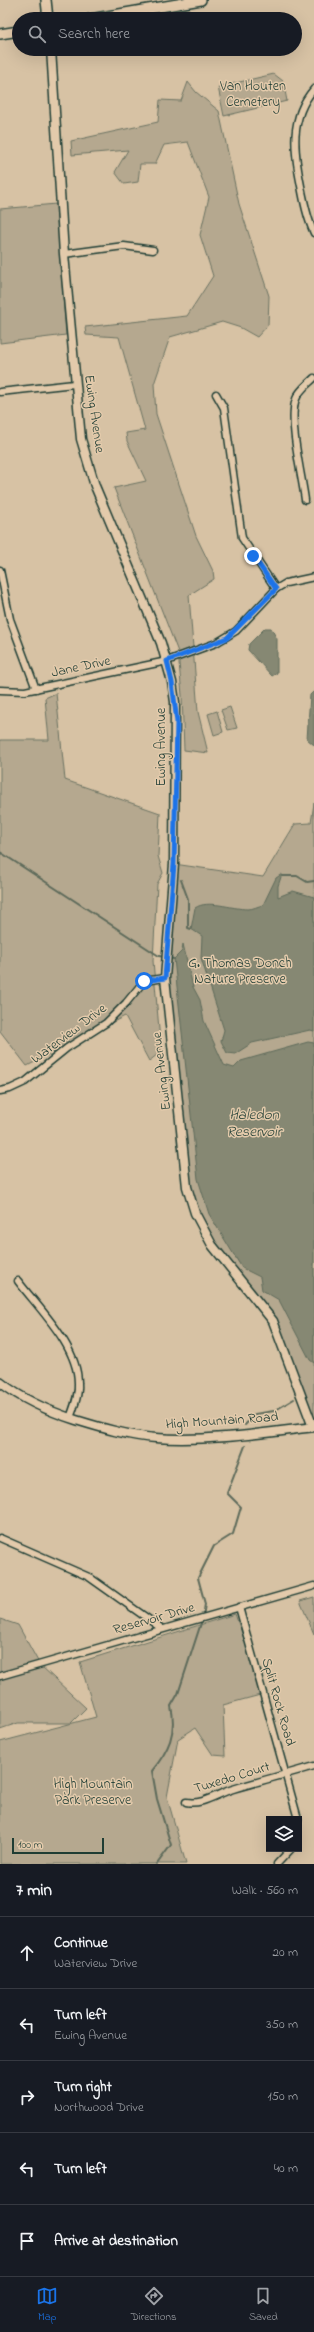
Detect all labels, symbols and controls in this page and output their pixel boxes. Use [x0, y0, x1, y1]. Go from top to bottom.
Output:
search box [12, 12, 302, 56]
icon: search [26, 23, 48, 45]
text: Search here [58, 23, 130, 45]
park label: Van Houten Cemetery [219, 76, 286, 114]
street label: Ewing Avenue [77, 374, 110, 455]
route end [244, 547, 262, 565]
street label: Jane Drive [49, 650, 113, 684]
street label: Ewing Avenue [151, 707, 173, 786]
park label: G. Thomas Donch Nature Preserve [188, 953, 292, 990]
route start [135, 972, 153, 990]
street label: Waterview Drive [27, 998, 112, 1069]
street label: Ewing Avenue [147, 1030, 178, 1111]
water label: Haledon Reservoir [227, 1104, 284, 1143]
street label: High Mountain Road [165, 1407, 279, 1436]
street label: Reservoir Drive [111, 1597, 198, 1641]
street label: Split Rock Road [255, 1656, 301, 1749]
street label: Tuxedo Court [191, 1756, 273, 1799]
park label: High Mountain Park Preserve [54, 1774, 133, 1811]
map controls [266, 1816, 302, 1852]
button: layers [266, 1816, 302, 1852]
scale bar [12, 1836, 104, 1855]
text: 100 m [18, 1837, 42, 1853]
text: 7 min [16, 1878, 52, 1903]
text: Walk · 560 m [232, 1881, 298, 1900]
text: Continue [54, 1932, 108, 1954]
icon: ahead [16, 1942, 38, 1964]
text: 20 m [273, 1943, 298, 1962]
text: Waterview Drive [54, 1954, 137, 1973]
text: Turn left [54, 2004, 107, 2026]
icon: left [16, 2014, 38, 2036]
text: 350 m [266, 2015, 298, 2034]
text: Ewing Avenue [54, 2026, 127, 2045]
text: Turn right [54, 2076, 112, 2098]
icon: right [16, 2086, 38, 2108]
text: 150 m [267, 2087, 298, 2106]
text: Northwood Drive [54, 2098, 144, 2117]
icon: left [16, 2158, 38, 2180]
text: Turn left [54, 2158, 107, 2180]
text: 40 m [274, 2159, 298, 2178]
icon: arrive [16, 2230, 38, 2252]
text: Arrive at destination [54, 2230, 178, 2252]
tab: Map [36, 2285, 58, 2325]
tab: Directions [131, 2285, 177, 2325]
tab: Saved [249, 2285, 278, 2325]

